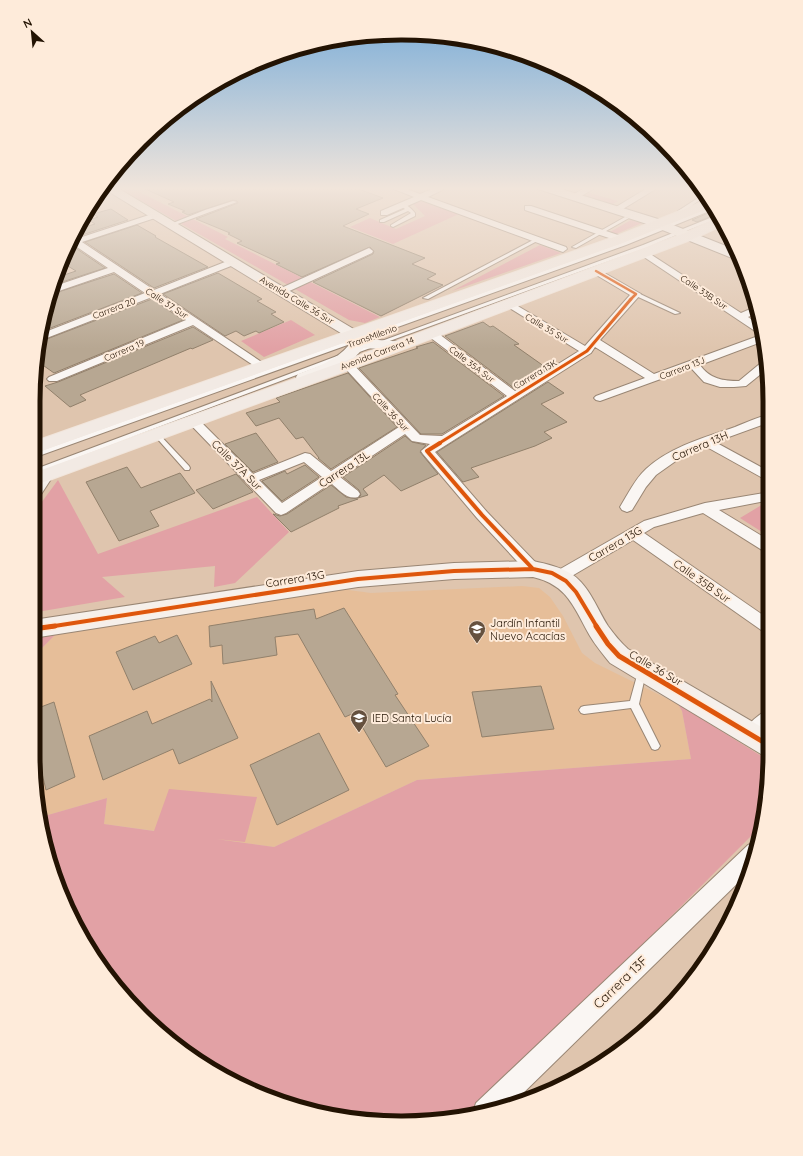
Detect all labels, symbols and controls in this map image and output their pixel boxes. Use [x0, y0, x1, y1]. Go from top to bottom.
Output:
north arrow [12, 12, 52, 52]
text: N [21, 15, 34, 31]
street label: Calle 33B Sur [678, 272, 730, 312]
street label: Avenida Calle 36 Sur [258, 274, 336, 327]
street label: Calle 37 Sur [144, 285, 191, 321]
street label: Carrera 20 [91, 295, 137, 321]
street label: Calle 35 Sur [523, 311, 571, 346]
street label: TransMilenio [346, 322, 398, 350]
street label: Avenida Carrera 14 [339, 334, 416, 372]
street label: Carrera 19 [102, 337, 146, 363]
street label: Calle 35A Sur [447, 343, 497, 385]
street label: Carrera 13J [658, 354, 706, 382]
street label: Carrera 13K [511, 357, 559, 391]
street label: Calle 36 Sur [370, 390, 412, 434]
street label: Carrera 13H [670, 428, 730, 464]
street label: Calle 37A Sur [209, 437, 266, 494]
street label: Carrera 13L [316, 447, 372, 491]
street label: Carrera 13G [586, 523, 644, 565]
street label: Calle 35B Sur [671, 556, 734, 606]
street label: Carrera 13G [264, 567, 326, 591]
place label: Jardín Infantil Nuevo Acacías [490, 616, 565, 643]
school or university icon: Jardín Infantil Nuevo Acacías [467, 619, 487, 644]
street label: Calle 36 Sur [627, 647, 686, 689]
school or university icon: IED Santa Lucía [349, 708, 369, 733]
place label: IED Santa Lucía [372, 711, 451, 725]
street label: Carrera 13F [590, 952, 650, 1012]

